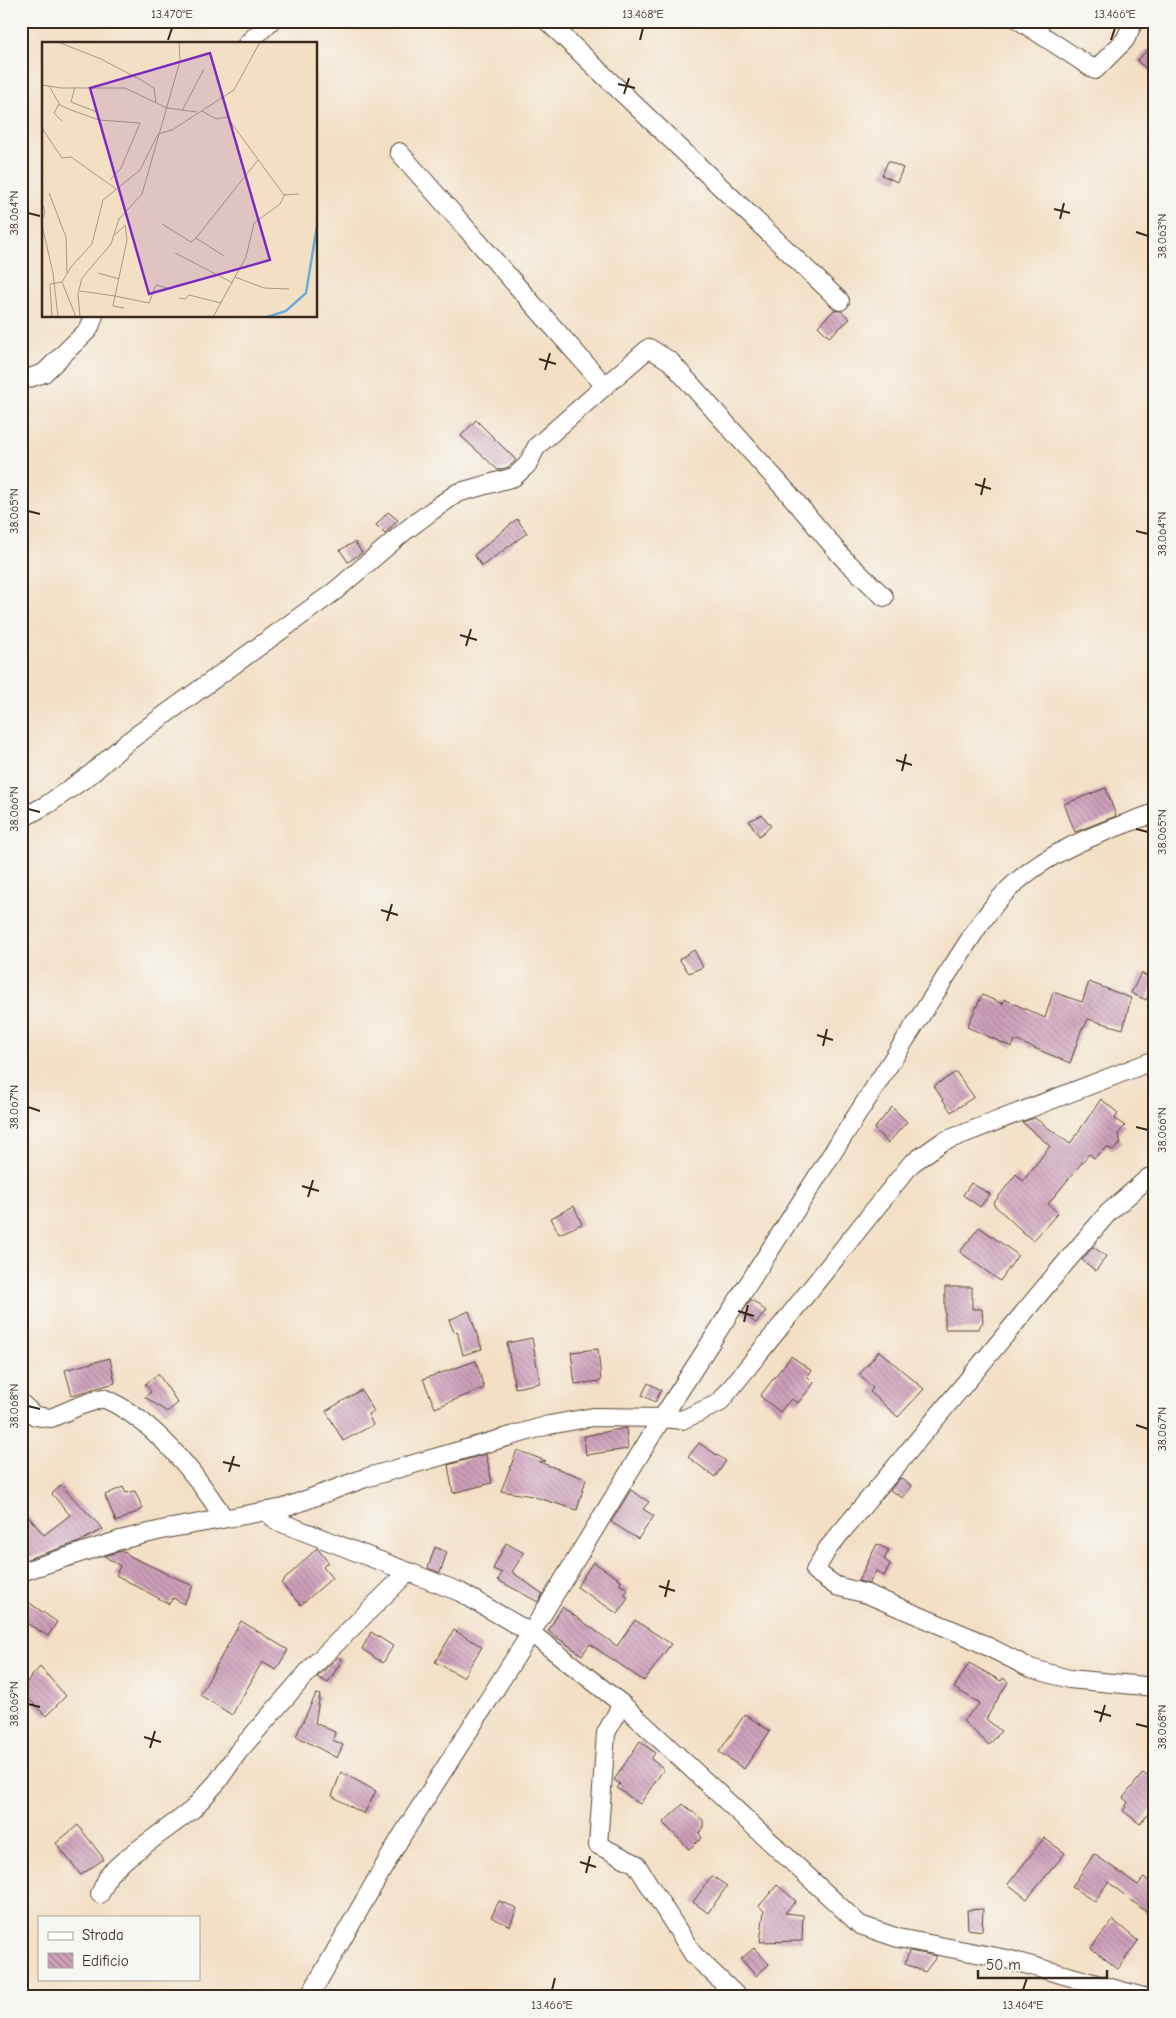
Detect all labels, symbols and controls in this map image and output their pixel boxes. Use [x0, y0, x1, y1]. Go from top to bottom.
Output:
text: 13.470°E [151, 7, 193, 21]
text: 13.468°E [622, 7, 664, 21]
text: 13.466°E [1094, 7, 1136, 21]
inset map [42, 42, 318, 318]
text: 38.064°N [7, 191, 21, 235]
text: 38.063°N [1155, 214, 1169, 258]
text: 38.065°N [7, 488, 21, 534]
text: 38.064°N [1155, 512, 1169, 556]
text: 38.066°N [7, 786, 21, 832]
text: 38.065°N [1155, 809, 1169, 855]
text: 38.067°N [7, 1085, 21, 1129]
text: 38.066°N [1155, 1107, 1169, 1153]
text: 38.068°N [7, 1384, 21, 1428]
text: 38.067°N [1155, 1407, 1169, 1451]
text: 38.069°N [7, 1681, 21, 1727]
text: 38.068°N [1155, 1705, 1169, 1749]
legend [38, 1916, 200, 1980]
text: Strada [82, 1926, 124, 1944]
scale bar [978, 1948, 1107, 1980]
text: Edificio [82, 1952, 129, 1970]
text: 50 m [986, 1956, 1021, 1974]
text: 13.466°E [531, 1998, 573, 2012]
text: 13.464°E [1003, 1998, 1043, 2012]

